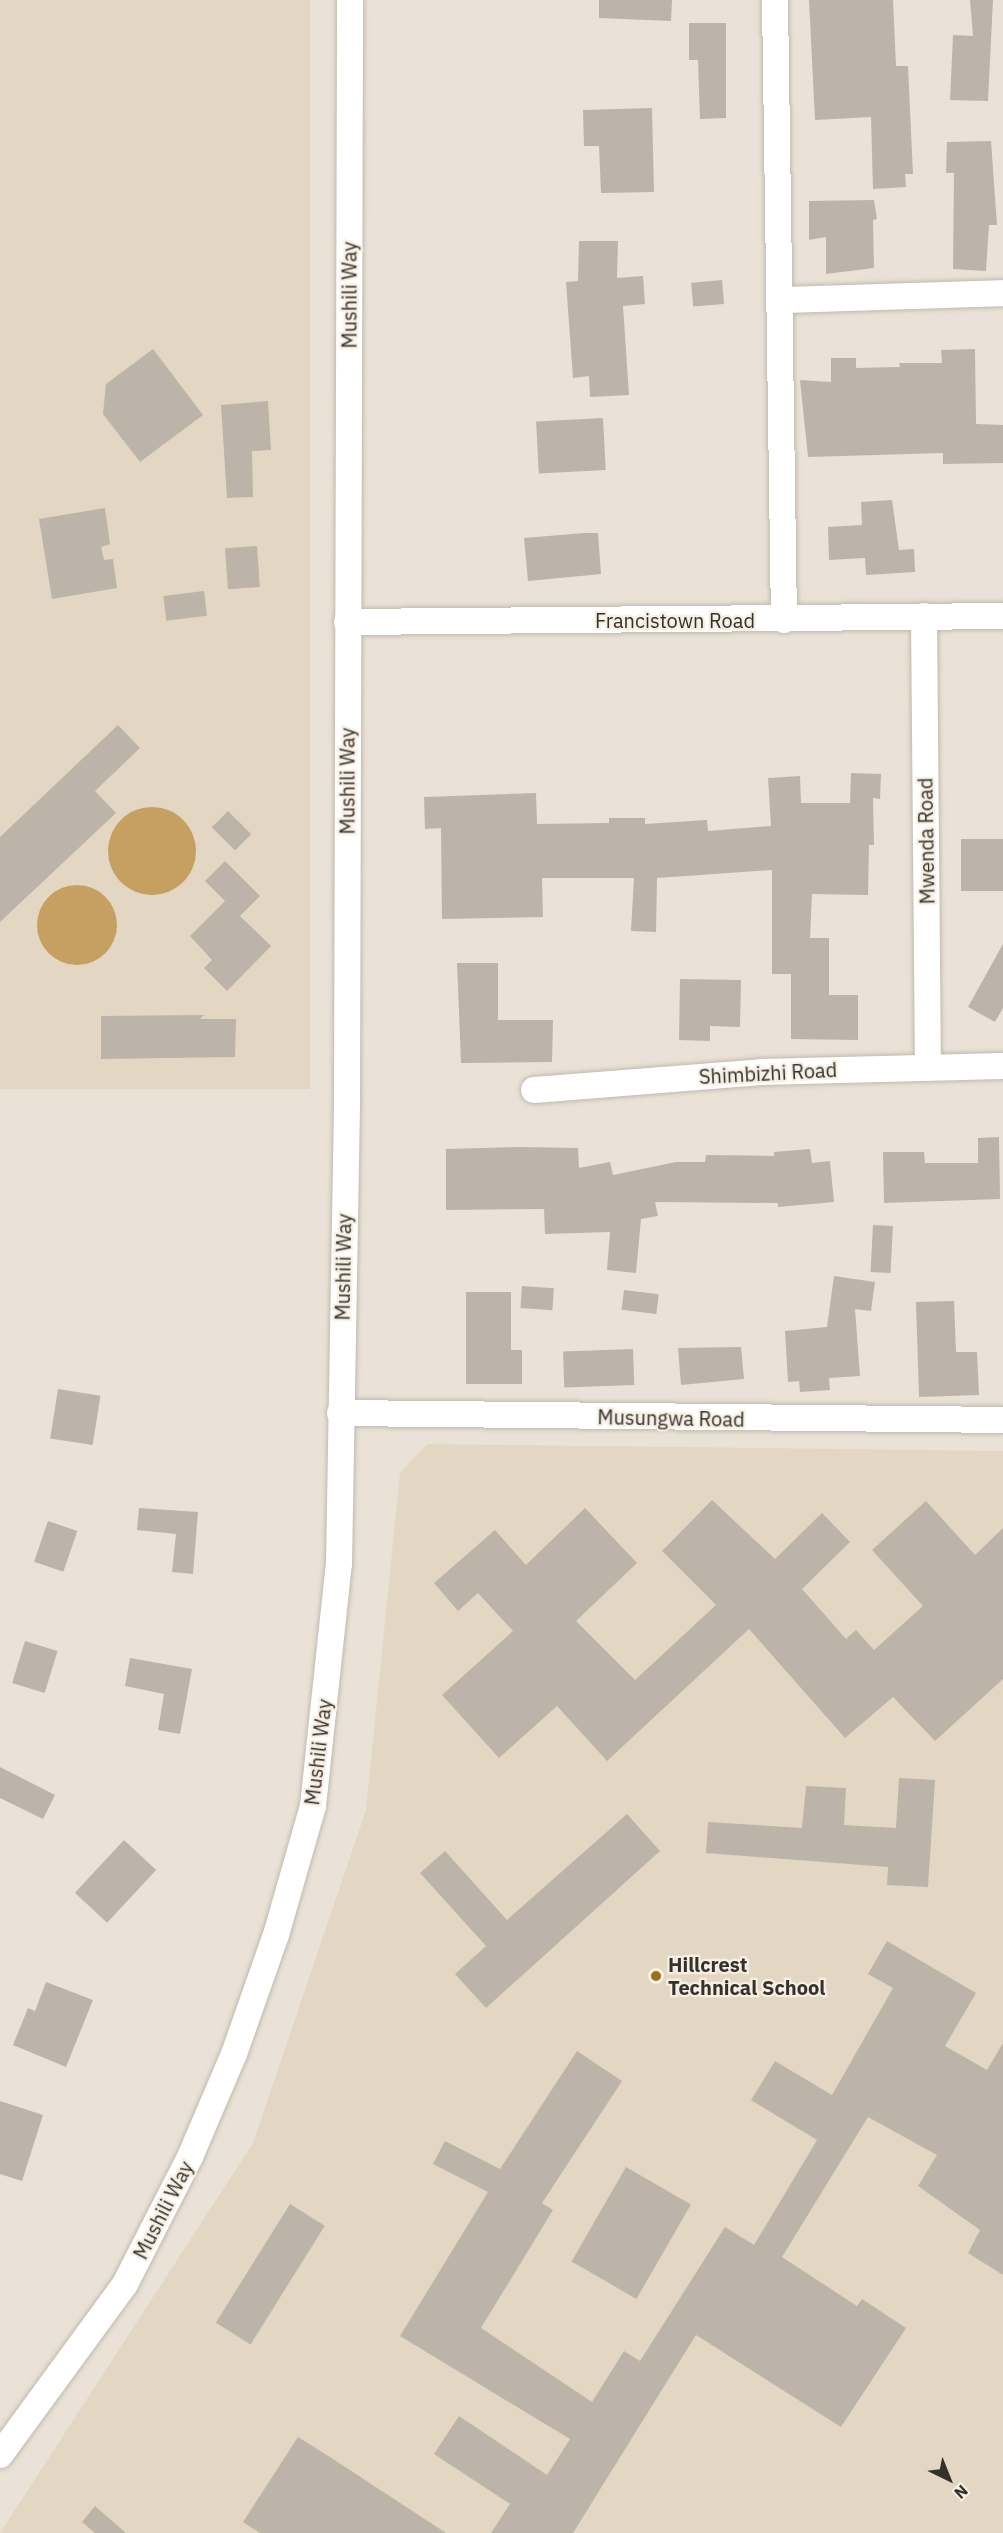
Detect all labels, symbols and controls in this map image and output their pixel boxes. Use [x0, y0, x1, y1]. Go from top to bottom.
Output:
street label: Mushili Way [337, 241, 361, 349]
street label: Francistown Road [595, 608, 755, 632]
street label: Mushili Way [335, 727, 359, 835]
street label: Mwenda Road [913, 777, 939, 905]
street label: Shimbizhi Road [698, 1057, 838, 1089]
street label: Mushili Way [330, 1213, 356, 1321]
street label: Musungwa Road [597, 1405, 745, 1431]
street label: Mushili Way [300, 1697, 336, 1807]
place label: Hillcrest Technical School [668, 1952, 825, 1999]
marker: Hillcrest Technical School [649, 1969, 663, 1983]
street label: Mushili Way [128, 2157, 198, 2263]
north arrow [919, 2449, 979, 2509]
text: N [950, 2481, 972, 2503]

